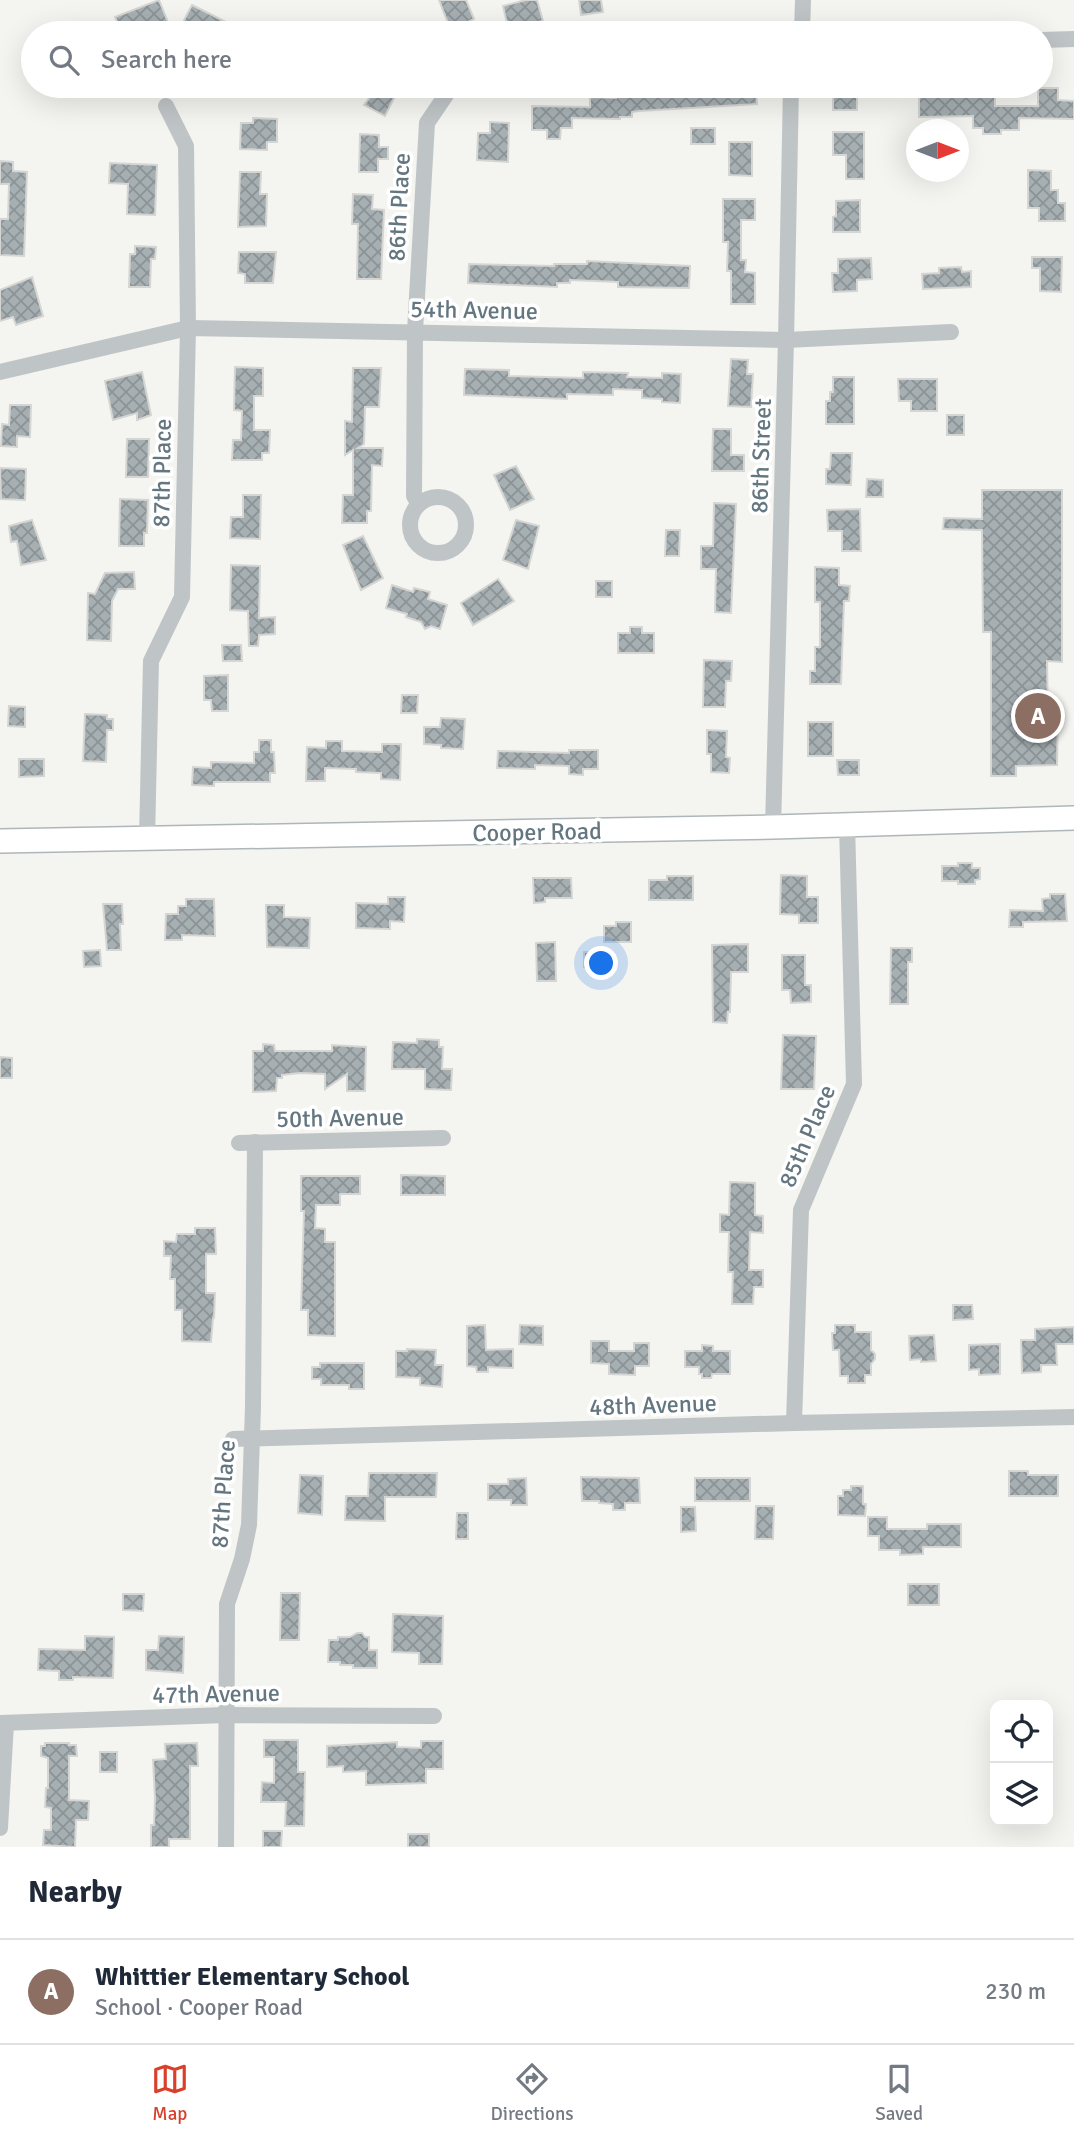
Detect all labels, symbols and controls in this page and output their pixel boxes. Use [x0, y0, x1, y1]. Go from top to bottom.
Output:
search box [21, 21, 1053, 98]
icon: search [45, 41, 83, 79]
text: Search here [101, 44, 232, 76]
north arrow [906, 119, 969, 182]
street label: 86th Place [381, 152, 417, 262]
street label: 54th Avenue [410, 294, 538, 326]
street label: 86th Street [744, 398, 778, 514]
street label: 87th Place [146, 418, 178, 528]
pin: A [1015, 690, 1061, 742]
street label: Cooper Road [472, 816, 602, 848]
your location [584, 946, 618, 980]
street label: 85th Place [772, 1080, 842, 1192]
street label: 50th Avenue [276, 1102, 404, 1134]
street label: 48th Avenue [589, 1388, 717, 1422]
street label: 87th Place [204, 1439, 242, 1549]
street label: 47th Avenue [152, 1678, 280, 1710]
map controls [990, 1700, 1053, 1826]
button: locate [990, 1700, 1053, 1763]
button: layers [990, 1763, 1053, 1826]
text: Nearby [28, 1874, 122, 1911]
text: Whittier Elementary School [95, 1961, 409, 1993]
text: A [44, 1977, 58, 2006]
text: 230 m [985, 1977, 1046, 2006]
text: School · Cooper Road [95, 1993, 303, 2022]
tab: Map [151, 2060, 189, 2126]
tab: Directions [491, 2060, 574, 2126]
tab: Saved [875, 2060, 923, 2126]

